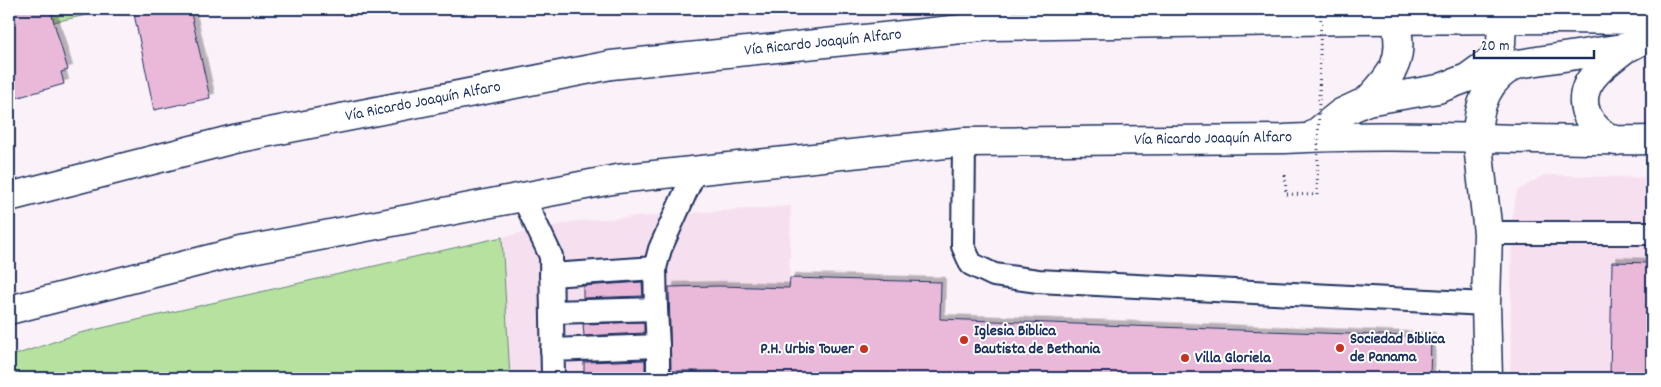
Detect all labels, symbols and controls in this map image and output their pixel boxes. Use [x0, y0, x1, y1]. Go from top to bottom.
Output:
street label: Vía Ricardo Joaquín Alfaro [743, 23, 903, 63]
scale bar [1474, 28, 1594, 60]
text: 20 m [1481, 36, 1509, 58]
street label: Vía Ricardo Joaquín Alfaro [343, 76, 503, 128]
street label: Vía Ricardo Joaquín Alfaro [1134, 126, 1292, 152]
place label: Iglesia Biblica Bautista de Bethania [974, 320, 1102, 361]
place label: Sociedad Biblica de Panama [1350, 328, 1446, 369]
marker: Iglesia Biblica Bautista de Bethania [958, 334, 970, 346]
place label: P.H. Urbis Tower [760, 338, 855, 361]
marker: Sociedad Biblica de Panama [1334, 342, 1346, 354]
marker: P.H. Urbis Tower [858, 343, 870, 355]
place label: Villa Gloriela [1195, 347, 1272, 370]
marker: Villa Gloriela [1179, 352, 1191, 364]

